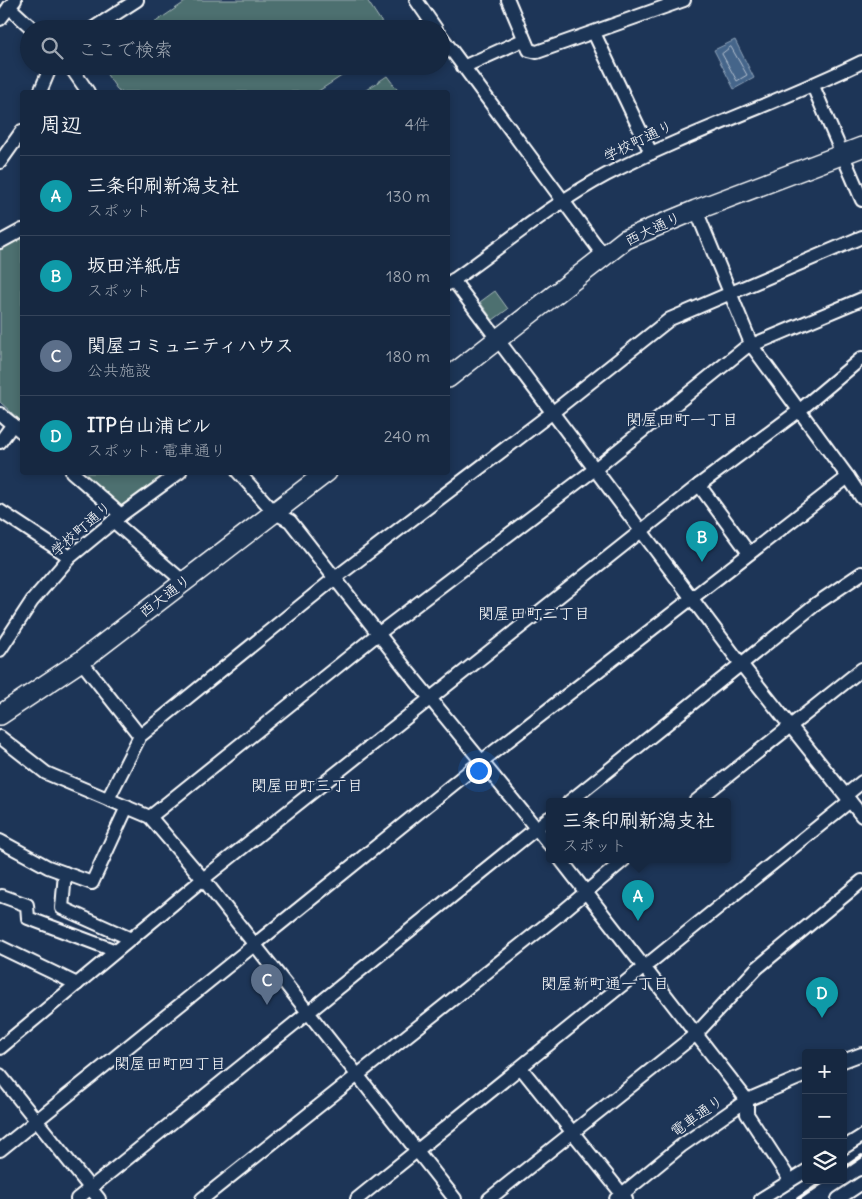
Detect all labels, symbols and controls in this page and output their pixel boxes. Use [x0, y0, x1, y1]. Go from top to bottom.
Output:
search box [20, 20, 450, 75]
icon: search [38, 34, 66, 62]
text: ここで検索 [78, 37, 173, 61]
text: 周辺 [40, 111, 82, 138]
text: 4件 [405, 114, 430, 134]
street label: 学校町通り [600, 116, 676, 166]
text: 三条印刷新潟支社 [87, 173, 239, 197]
text: A [51, 186, 61, 206]
text: 130 m [386, 186, 430, 206]
text: スポット [87, 200, 151, 220]
street label: 西大通り [622, 207, 684, 250]
text: 坂田洋紙店 [87, 253, 182, 277]
text: B [51, 266, 61, 286]
text: 180 m [386, 266, 430, 286]
text: スポット [87, 280, 151, 300]
text: 関屋コミュニティハウス [87, 333, 294, 357]
text: C [51, 346, 61, 366]
text: 180 m [386, 346, 430, 366]
text: 公共施設 [87, 360, 151, 380]
district label: 関屋田町一丁目 [626, 409, 738, 429]
text: ITP白山浦ビル [87, 413, 211, 437]
text: D [50, 426, 62, 446]
text: 240 m [384, 426, 430, 446]
text: スポット · 電車通り [87, 440, 226, 460]
street label: 学校町通り [46, 497, 115, 560]
pin: B [686, 521, 718, 562]
street label: 西大通り [135, 570, 194, 621]
district label: 関屋田町二丁目 [478, 603, 590, 623]
your location [466, 758, 492, 784]
district label: 関屋田町三丁目 [251, 775, 363, 795]
popup [546, 798, 731, 863]
text: 三条印刷新潟支社 [562, 808, 715, 832]
text: スポット [562, 835, 627, 855]
pin: A [622, 880, 654, 921]
pin: C [251, 964, 283, 1005]
district label: 関屋新町通一丁目 [541, 973, 669, 993]
pin: D [806, 977, 838, 1018]
map controls [802, 1049, 847, 1184]
button: + [802, 1049, 847, 1094]
district label: 関屋田町四丁目 [114, 1053, 226, 1073]
street label: 電車通り [667, 1091, 727, 1141]
button: − [802, 1094, 847, 1139]
button: layers [802, 1139, 847, 1184]

